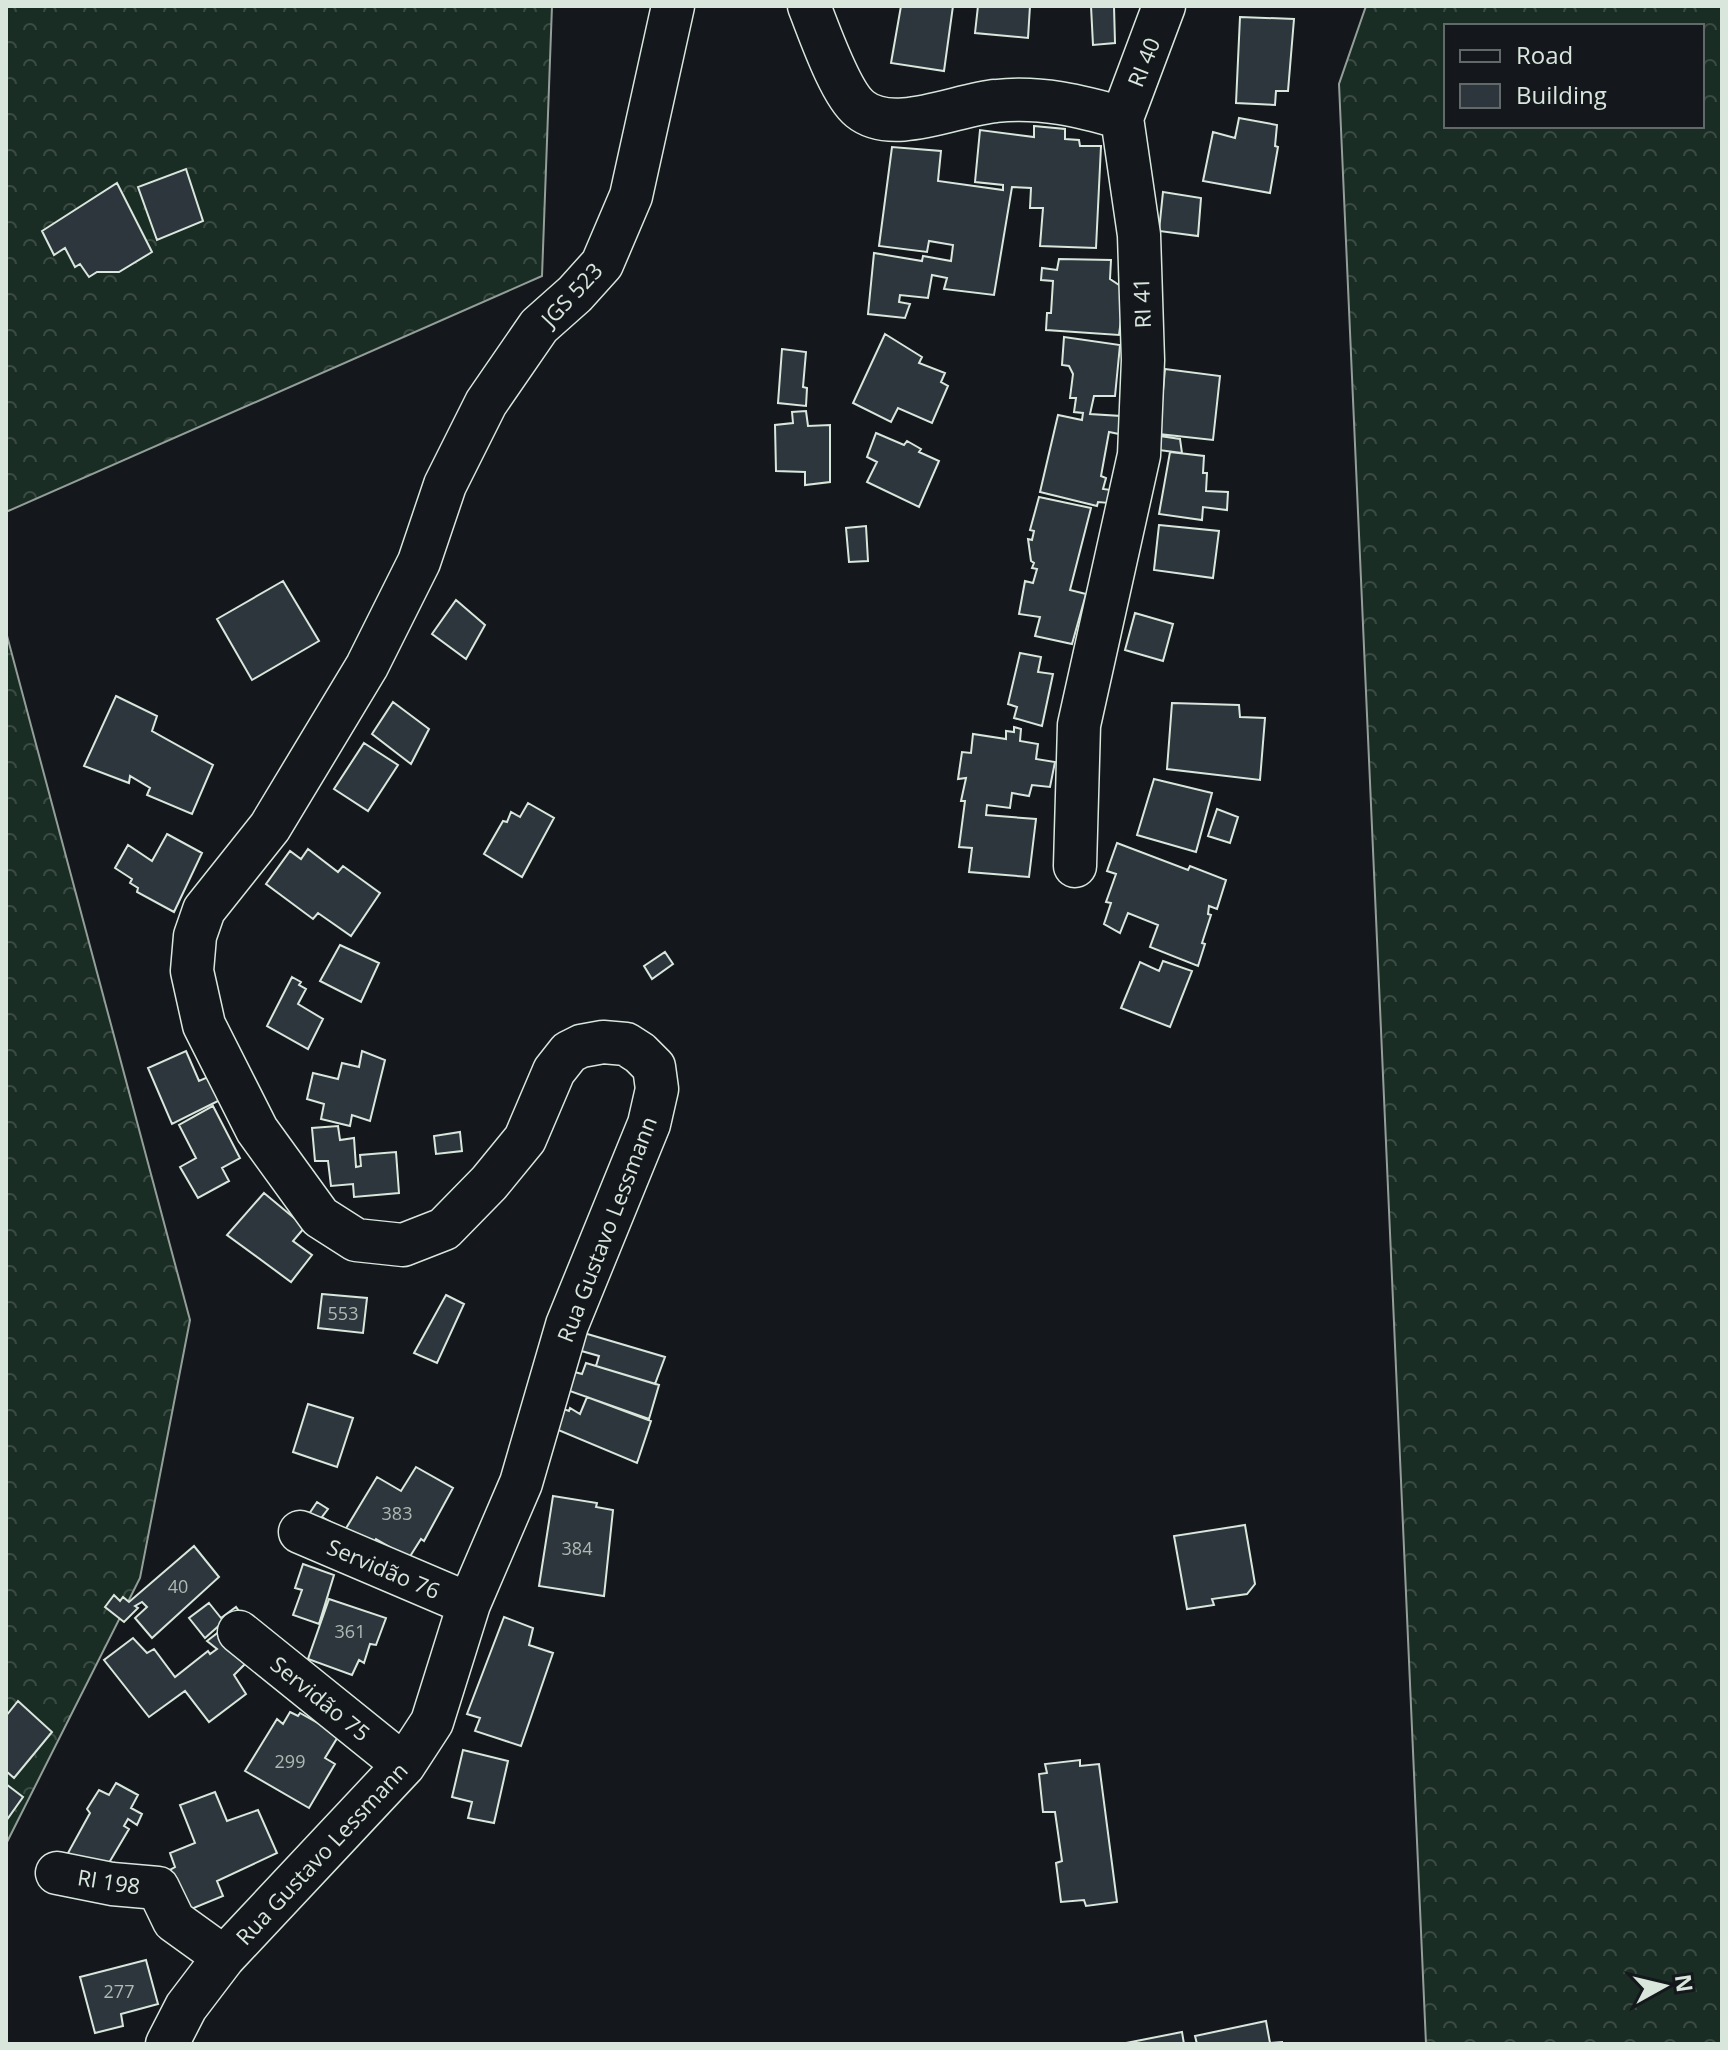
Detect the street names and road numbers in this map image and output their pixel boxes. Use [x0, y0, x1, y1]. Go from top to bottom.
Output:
street label: RI 40 [1120, 33, 1166, 91]
street label: JGS 523 [532, 255, 608, 334]
street label: RI 41 [1125, 277, 1157, 329]
street label: Rua Gustavo Lessmann [549, 1112, 663, 1346]
street label: Servidão 76 [323, 1531, 445, 1605]
street label: Servidão 75 [265, 1649, 377, 1747]
street label: Rua Gustavo Lessmann [228, 1755, 414, 1951]
street label: RI 198 [75, 1861, 143, 1901]

